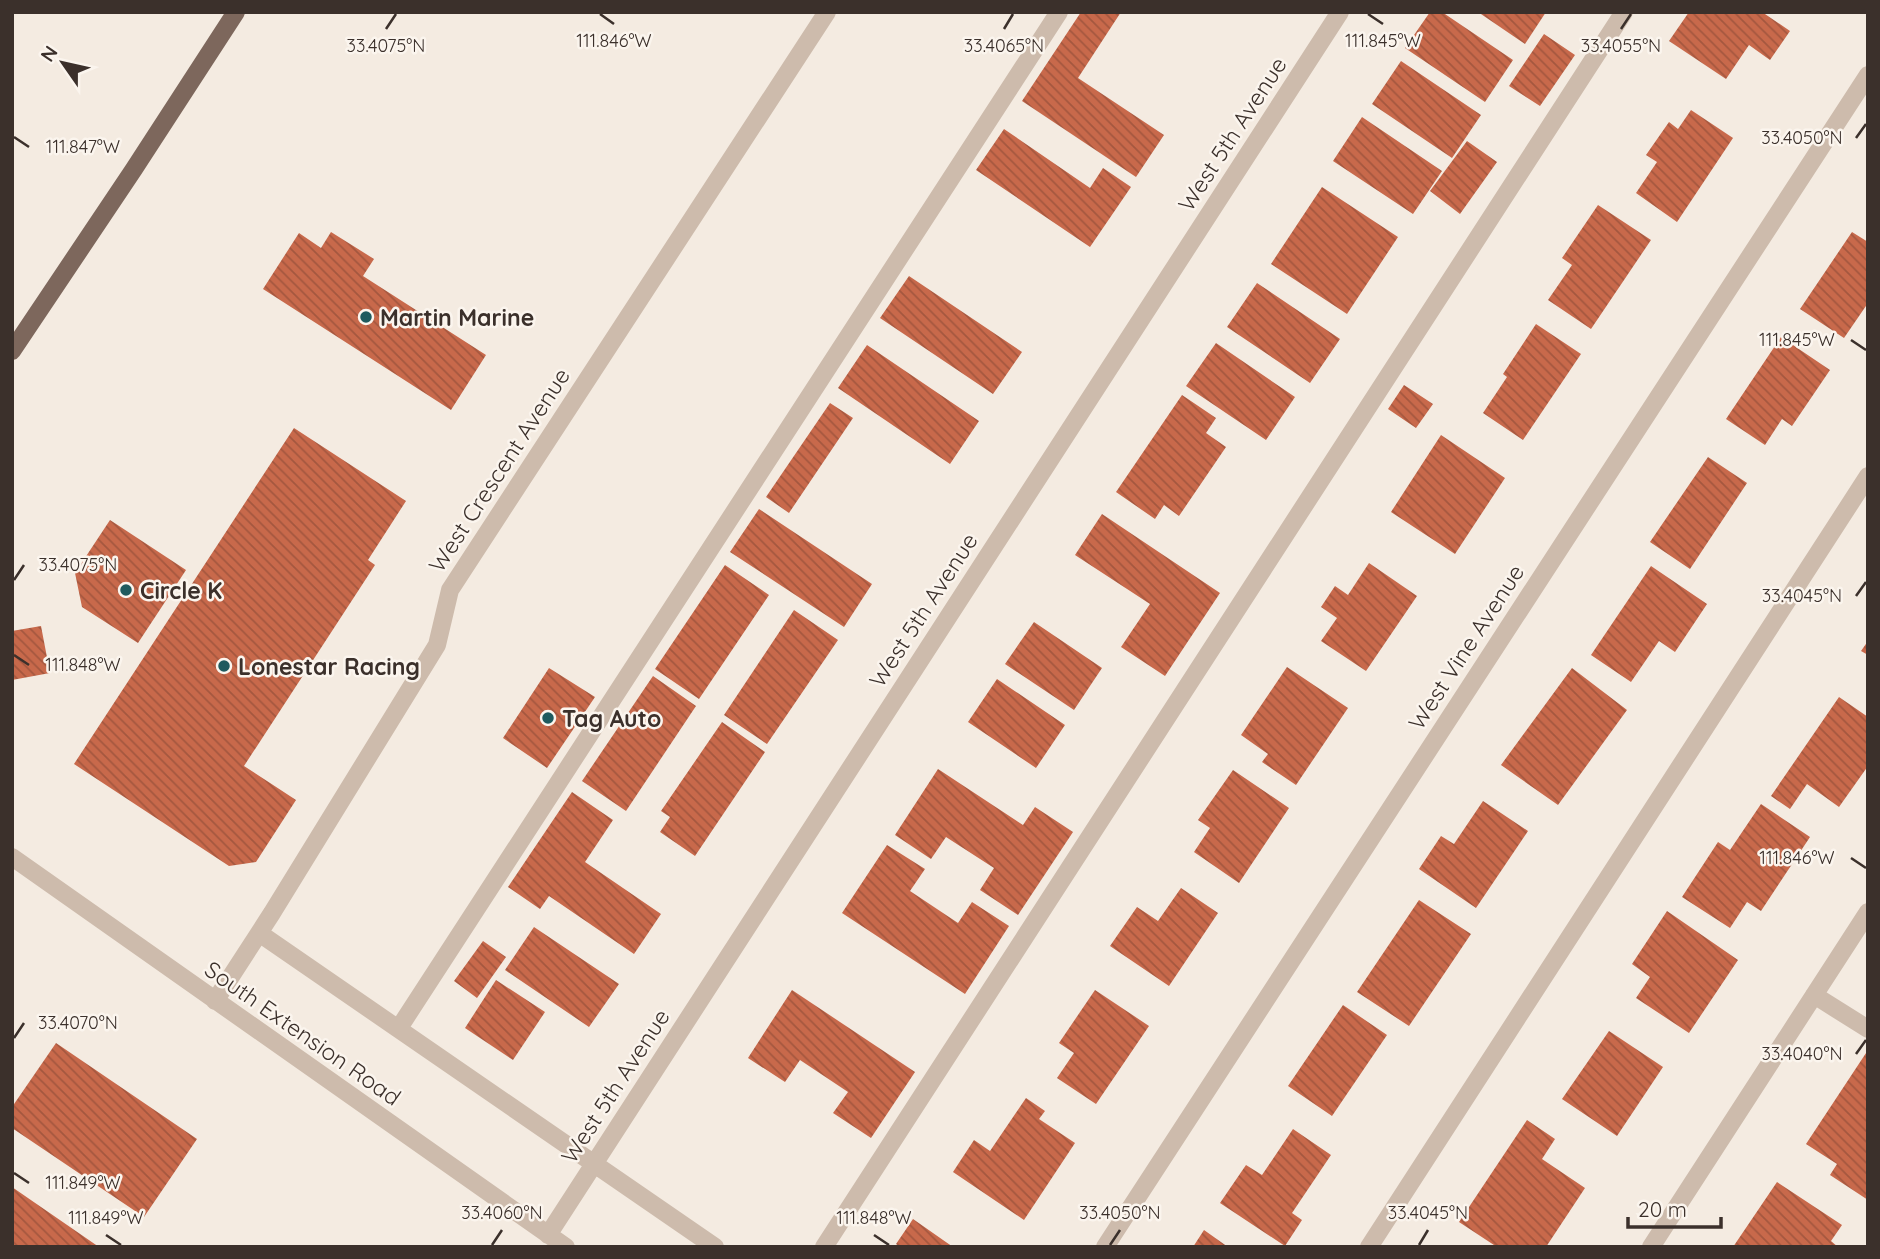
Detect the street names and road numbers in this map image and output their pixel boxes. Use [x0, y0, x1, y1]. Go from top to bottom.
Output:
street label: West 5th Avenue [1171, 51, 1293, 217]
street label: West Crescent Avenue [422, 362, 576, 578]
street label: West 5th Avenue [862, 527, 984, 693]
street label: West Vine Avenue [1402, 559, 1530, 735]
street label: South Extension Road [199, 954, 407, 1112]
street label: West 5th Avenue [554, 1003, 676, 1169]

